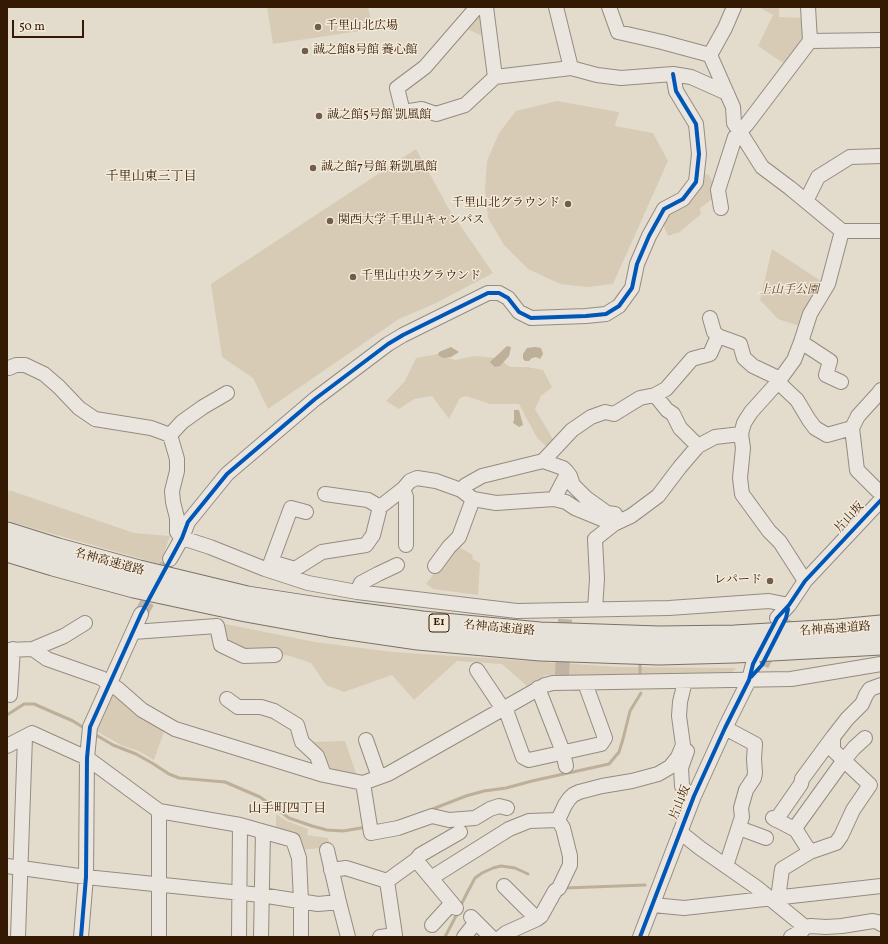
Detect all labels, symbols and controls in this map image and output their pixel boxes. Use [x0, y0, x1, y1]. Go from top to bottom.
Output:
scale bar [14, 12, 86, 38]
text: 50 m [19, 19, 45, 35]
place label: 千里山北広場 [326, 20, 398, 34]
marker: 千里山北広場 [313, 22, 323, 32]
place label: 誠之館8号館 養心館 [313, 44, 417, 58]
marker: 誠之館8号館 養心館 [300, 46, 310, 56]
place label: 誠之館5号館 凱風館 [327, 109, 431, 123]
marker: 誠之館5号館 凱風館 [314, 111, 324, 121]
place label: 誠之館7号館 新凱風館 [321, 161, 437, 175]
marker: 誠之館7号館 新凱風館 [308, 163, 318, 173]
district label: 千里山東三丁目 [106, 170, 196, 186]
place label: 千里山北グラウンド [452, 197, 560, 211]
marker: 千里山北グラウンド [563, 199, 573, 209]
place label: 関西大学 千里山キャンパス [338, 214, 484, 228]
marker: 関西大学 千里山キャンパス [325, 216, 335, 226]
place label: 千里山中央グラウンド [361, 270, 481, 284]
marker: 千里山中央グラウンド [348, 272, 358, 282]
park label: 上山手公園 [759, 284, 819, 298]
street label: 片山坂 [832, 500, 868, 536]
street label: 名神高速道路 [72, 547, 146, 579]
place label: レパード [714, 574, 762, 588]
marker: レパード [765, 576, 775, 586]
road number: E1 [429, 614, 449, 632]
street label: 名神高速道路 [463, 619, 535, 639]
street label: 名神高速道路 [799, 620, 871, 640]
street label: 片山坂 [668, 784, 694, 822]
district label: 山手町四丁目 [248, 802, 326, 818]

